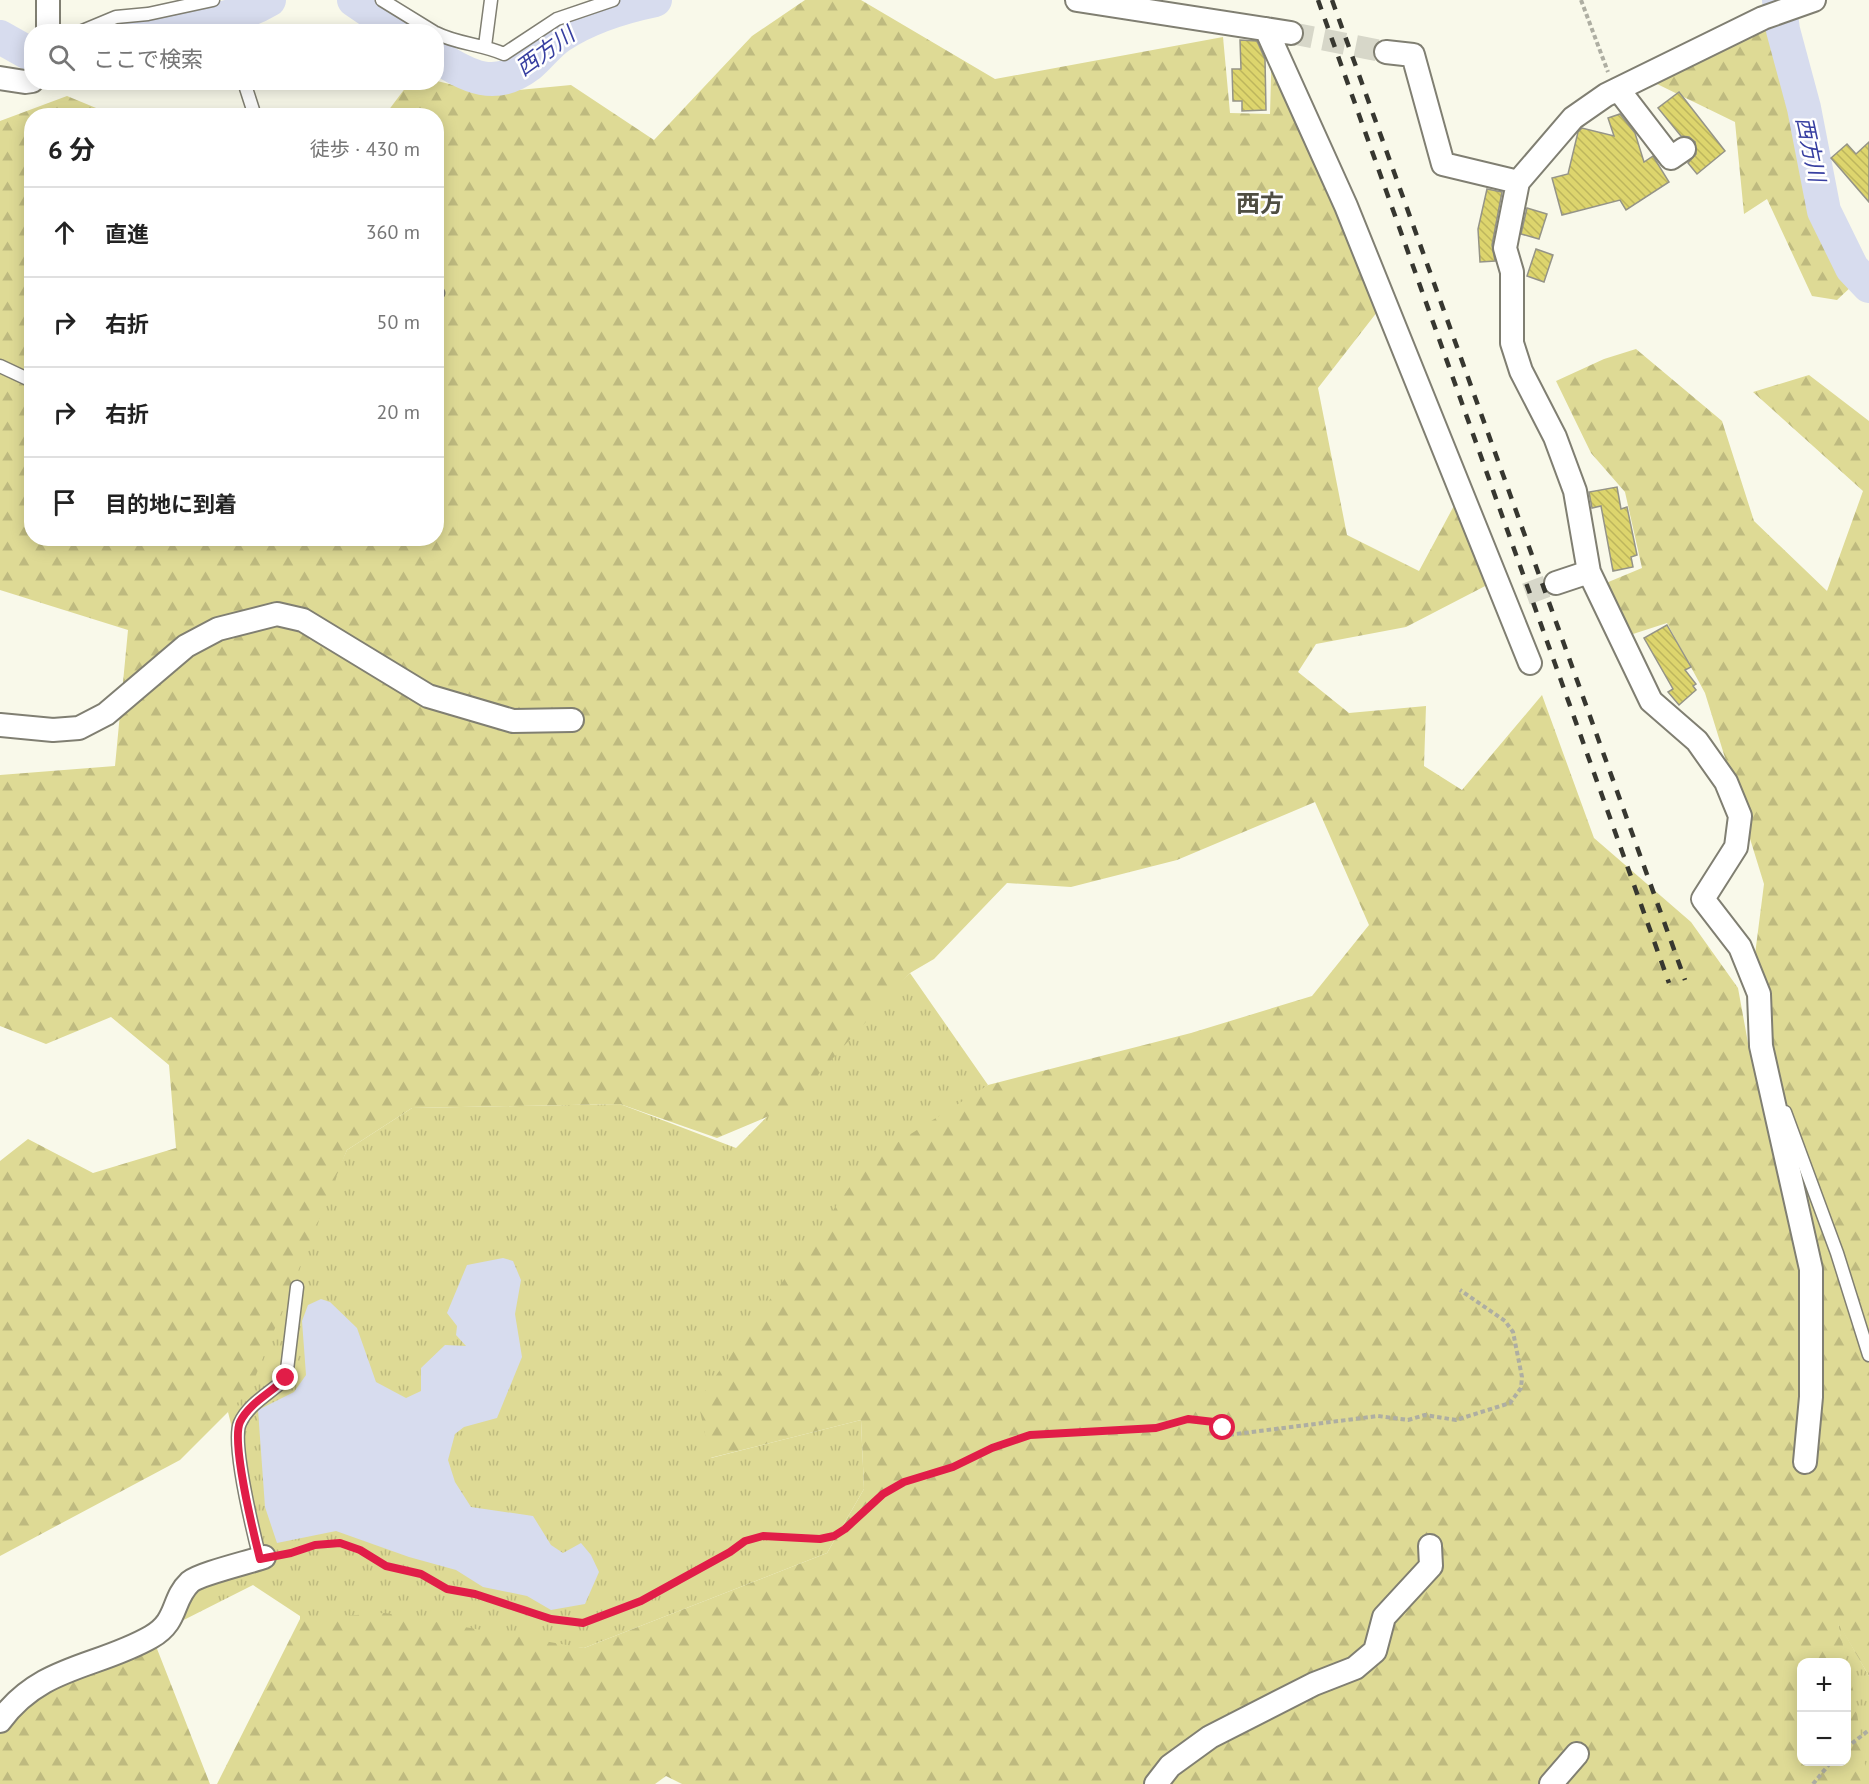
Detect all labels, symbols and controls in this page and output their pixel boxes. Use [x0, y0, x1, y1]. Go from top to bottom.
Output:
water label: 西方川 [510, 19, 582, 82]
search box [24, 24, 444, 90]
icon: search [45, 41, 78, 74]
text: ここで検索 [93, 45, 203, 73]
water label: 西方川 [1790, 114, 1832, 186]
text: 6 分 [48, 133, 95, 166]
text: 徒歩 · 430 m [310, 136, 420, 162]
district label: 西方 [1236, 188, 1284, 219]
icon: ahead [48, 216, 81, 249]
text: 360 m [366, 219, 420, 245]
text: 直進 [105, 220, 149, 248]
icon: right [48, 306, 81, 339]
text: 50 m [377, 309, 420, 335]
text: 右折 [105, 310, 149, 338]
icon: right [48, 396, 81, 429]
text: 20 m [377, 399, 420, 425]
text: 右折 [105, 400, 149, 428]
icon: arrive [48, 486, 81, 519]
text: 目的地に到着 [105, 490, 237, 518]
route end [272, 1364, 298, 1390]
route start [1209, 1414, 1235, 1440]
map controls [1797, 1658, 1851, 1766]
button: + [1797, 1658, 1851, 1712]
button: − [1797, 1712, 1851, 1766]

